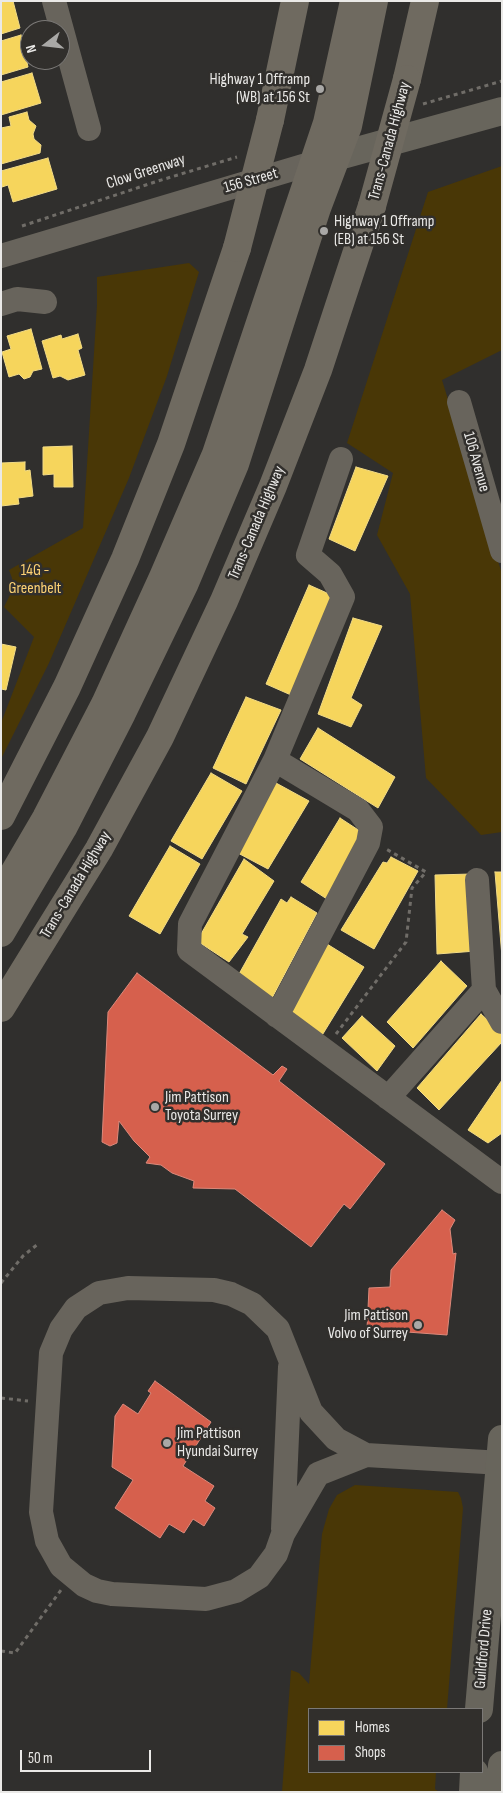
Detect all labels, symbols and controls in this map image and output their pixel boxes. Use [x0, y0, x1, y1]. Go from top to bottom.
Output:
north arrow [20, 20, 70, 70]
text: N [22, 43, 40, 55]
place label: Highway 1 Offramp (WB) at 156 St [210, 70, 310, 108]
street label: Trans-Canada Highway [365, 80, 415, 202]
marker: Highway 1 Offramp (WB) at 156 St [314, 83, 326, 95]
street label: Clow Greenway [104, 150, 188, 194]
street label: 156 Street [222, 164, 280, 198]
place label: Highway 1 Offramp (EB) at 156 St [334, 212, 434, 250]
marker: Highway 1 Offramp (EB) at 156 St [318, 225, 330, 237]
street label: 106 Avenue [458, 430, 494, 494]
street label: Trans-Canada Highway [224, 463, 290, 583]
park label: 14G - Greenbelt [9, 561, 61, 599]
street label: Trans-Canada Highway [36, 828, 116, 942]
place label: Jim Pattison Toyota Surrey [165, 1088, 238, 1126]
marker: Jim Pattison Toyota Surrey [149, 1101, 161, 1113]
place label: Jim Pattison Volvo of Surrey [328, 1306, 408, 1344]
marker: Jim Pattison Volvo of Surrey [412, 1319, 424, 1331]
place label: Jim Pattison Hyundai Surrey [177, 1424, 258, 1462]
marker: Jim Pattison Hyundai Surrey [161, 1437, 173, 1449]
street label: Guildford Drive [471, 1608, 497, 1690]
legend [308, 1708, 483, 1773]
text: Homes [355, 1718, 390, 1737]
scale bar [22, 1740, 154, 1772]
text: Shops [355, 1743, 386, 1762]
text: 50 m [28, 1749, 53, 1768]

